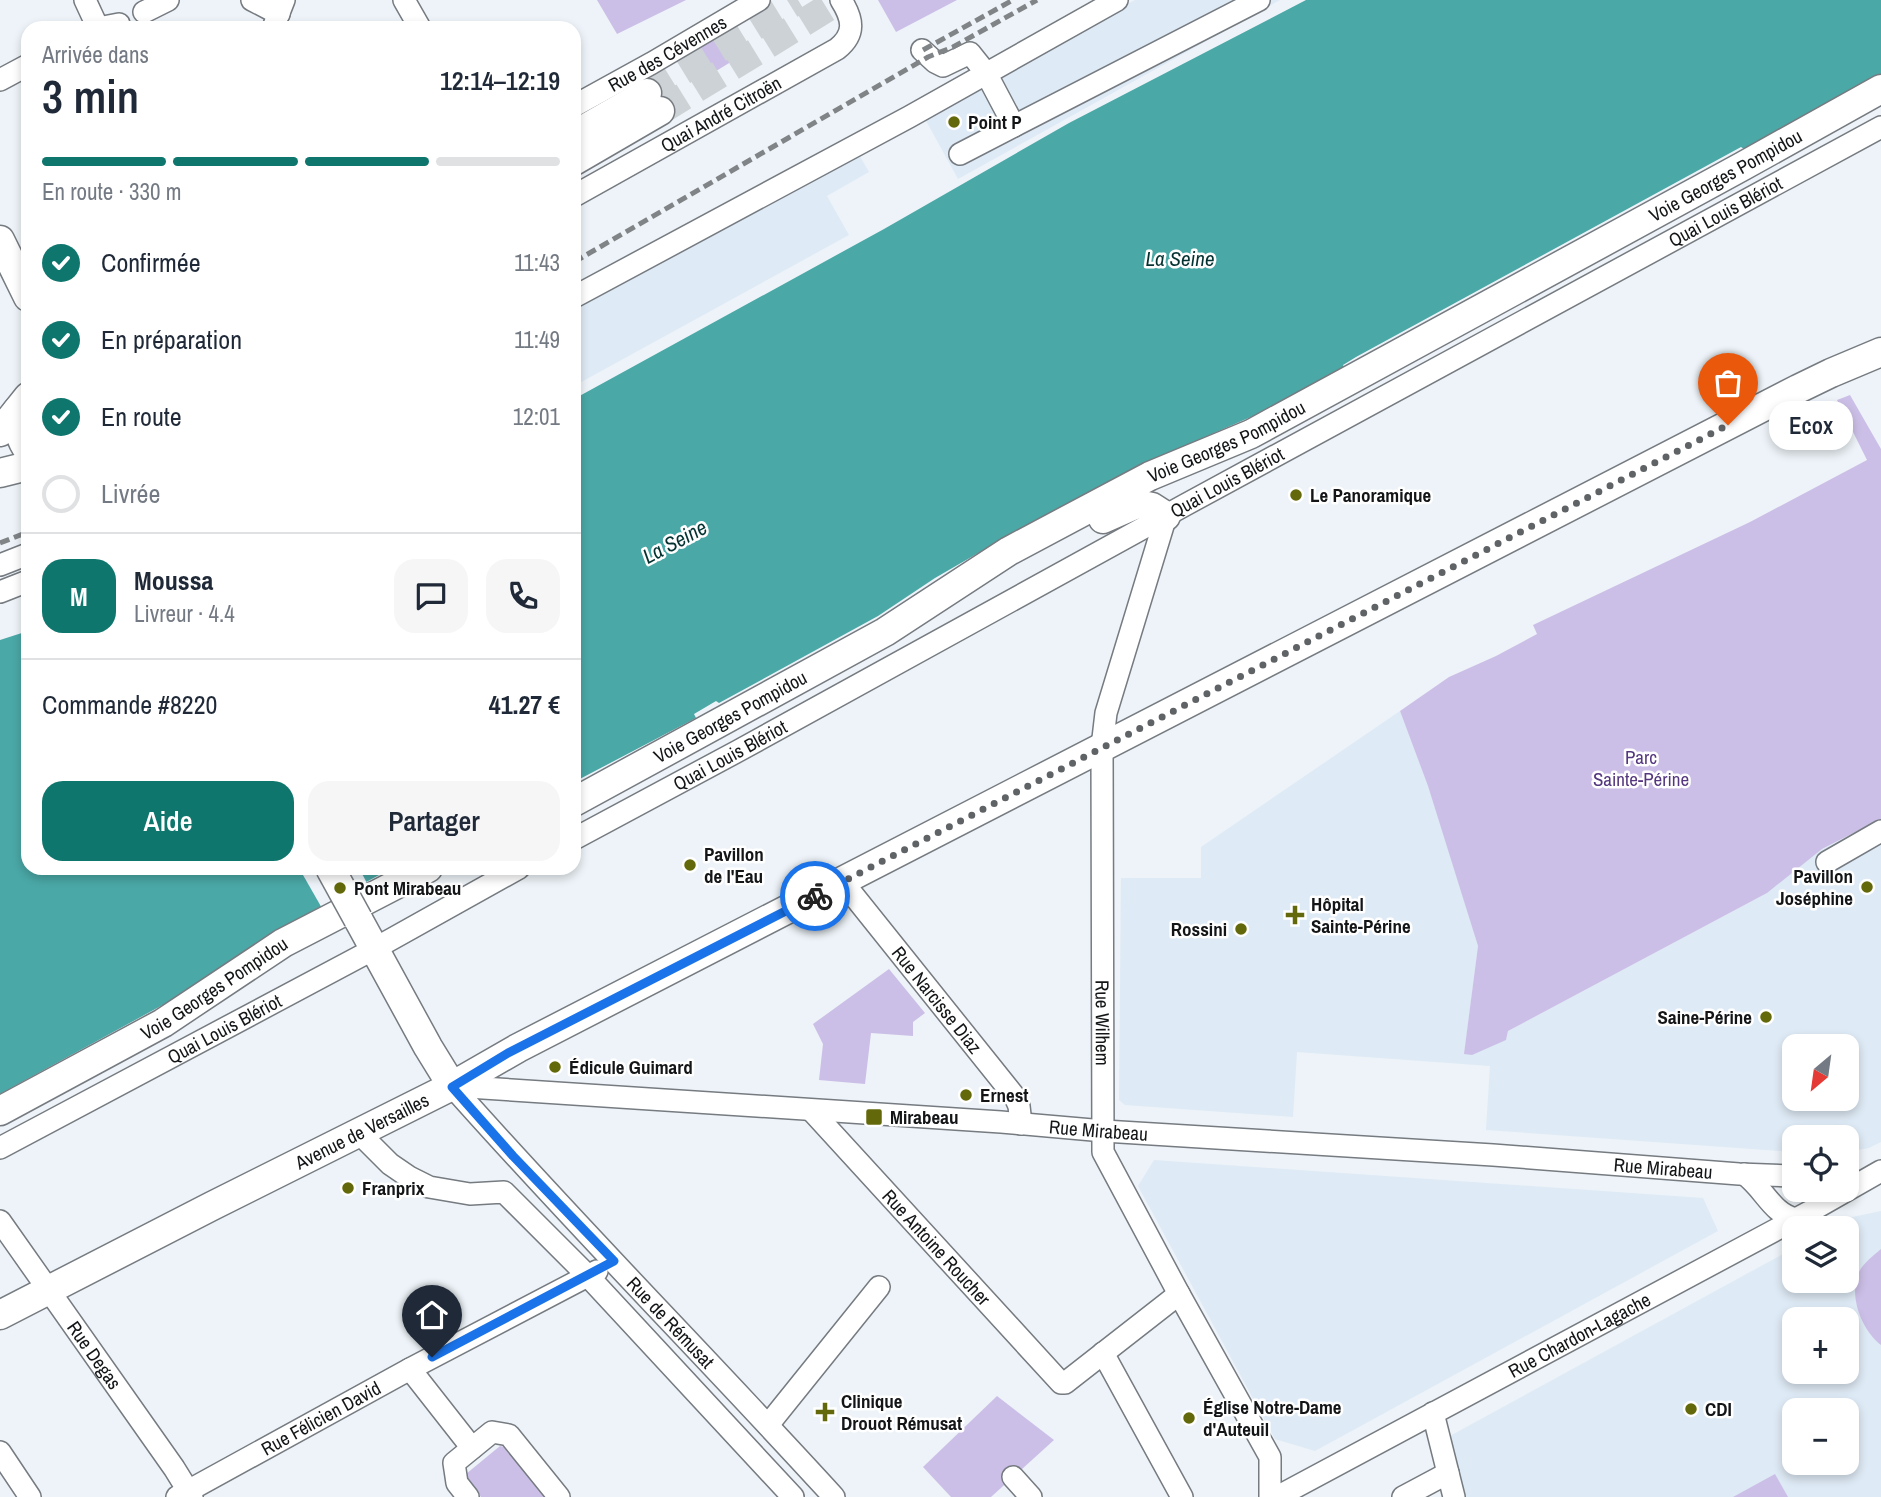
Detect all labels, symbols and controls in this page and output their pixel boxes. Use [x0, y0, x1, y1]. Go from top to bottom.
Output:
street label: Rue des Cévennes [603, 9, 731, 98]
text: Arrivée dans [42, 39, 149, 70]
text: 12:14–12:19 [440, 63, 560, 98]
text: 3 min [42, 65, 139, 127]
street label: Quai André Citroën [656, 70, 786, 158]
place label: Point P [968, 109, 1022, 135]
marker: Point P [946, 114, 962, 130]
street label: Voie Georges Pompidou [1644, 123, 1807, 228]
street label: Quai Louis Blériot [1664, 170, 1787, 253]
text: En route · 330 m [42, 176, 181, 207]
icon: check [42, 244, 80, 282]
water label: La Seine [1146, 244, 1214, 273]
text: Confirmée [101, 245, 201, 280]
text: 11:43 [514, 247, 560, 278]
icon: check [42, 321, 80, 359]
text: En préparation [101, 322, 242, 357]
text: 11:49 [514, 324, 560, 355]
pin [1698, 353, 1758, 425]
icon: bag [1709, 364, 1747, 402]
street label: Voie Georges Pompidou [1143, 394, 1310, 489]
icon: check [42, 398, 80, 436]
text: En route [101, 399, 182, 434]
callout: Ecox [1770, 400, 1854, 450]
text: 12:01 [513, 401, 560, 432]
text: Ecox [1789, 410, 1833, 441]
street label: Quai Louis Blériot [1165, 441, 1289, 524]
text: Livrée [101, 476, 160, 511]
place label: Le Panoramique [1310, 482, 1432, 508]
marker: Le Panoramique [1288, 487, 1304, 503]
water label: La Seine [638, 513, 712, 571]
button: chat [394, 559, 468, 633]
button: phone [486, 559, 560, 633]
text: Moussa [134, 563, 213, 598]
text: M [70, 579, 88, 614]
text: Livreur · 4.4 [134, 598, 235, 629]
street label: Voie Georges Pompidou [649, 664, 811, 769]
text: Commande #8220 [42, 687, 217, 722]
text: 41.27 € [489, 687, 560, 722]
street label: Quai Louis Blériot [668, 713, 792, 796]
park label: Parc Sainte-Périne [1593, 744, 1689, 792]
button: Aide [42, 781, 294, 861]
button: Partager [308, 781, 560, 861]
place label: Pavillon de l'Eau [704, 841, 764, 889]
marker: Pavillon de l'Eau [682, 857, 698, 873]
courier [780, 861, 850, 931]
place label: Pavillon Joséphine [1776, 863, 1853, 911]
place label: Pont Mirabeau [354, 875, 461, 901]
icon: bike [796, 877, 834, 915]
marker: Pavillon Joséphine [1859, 879, 1875, 895]
marker: Pont Mirabeau [332, 880, 348, 896]
place label: Hôpital Sainte-Périne [1311, 891, 1411, 939]
marker: Hôpital Sainte-Périne [1285, 905, 1305, 925]
place label: Rossini [1171, 916, 1227, 942]
marker: Rossini [1233, 921, 1249, 937]
street label: Voie Georges Pompidou [136, 931, 293, 1046]
street label: Rue Narcisse Diaz [886, 940, 988, 1059]
street label: Rue Wilhem [1090, 980, 1116, 1066]
street label: Quai Louis Blériot [163, 987, 286, 1070]
place label: Saine-Périne [1658, 1004, 1752, 1030]
marker: Saine-Périne [1758, 1009, 1774, 1025]
north arrow [1782, 1034, 1858, 1111]
map controls [1782, 1034, 1859, 1475]
place label: Édicule Guimard [569, 1054, 693, 1080]
marker: Édicule Guimard [547, 1059, 563, 1075]
place label: Ernest [980, 1082, 1029, 1108]
street label: Avenue de Versailles [290, 1087, 433, 1176]
marker: Ernest [958, 1087, 974, 1103]
place label: Mirabeau [890, 1104, 958, 1130]
marker: Mirabeau [864, 1107, 884, 1127]
street label: Rue Mirabeau [1048, 1113, 1149, 1147]
button: locate [1782, 1125, 1859, 1202]
street label: Rue Mirabeau [1613, 1151, 1713, 1185]
place label: Franprix [362, 1175, 425, 1201]
marker: Franprix [340, 1180, 356, 1196]
street label: Rue Antoine Roucher [877, 1183, 997, 1312]
button: layers [1782, 1216, 1859, 1293]
street label: Rue de Rémusat [621, 1271, 721, 1374]
pin [402, 1285, 462, 1357]
street label: Rue Chardon-Lagache [1504, 1286, 1655, 1384]
icon: home [413, 1296, 451, 1334]
button: + [1782, 1307, 1859, 1384]
street label: Rue Degas [61, 1316, 128, 1395]
street label: Rue Félicien David [256, 1375, 385, 1461]
place label: Clinique Drouot Rémusat [841, 1388, 962, 1436]
place label: Église Notre-Dame d'Auteuil [1203, 1394, 1342, 1442]
place label: CDI [1705, 1396, 1732, 1422]
button: − [1782, 1398, 1859, 1475]
marker: CDI [1683, 1401, 1699, 1417]
marker: Clinique Drouot Rémusat [815, 1402, 835, 1422]
marker: Église Notre-Dame d'Auteuil [1181, 1410, 1197, 1426]

